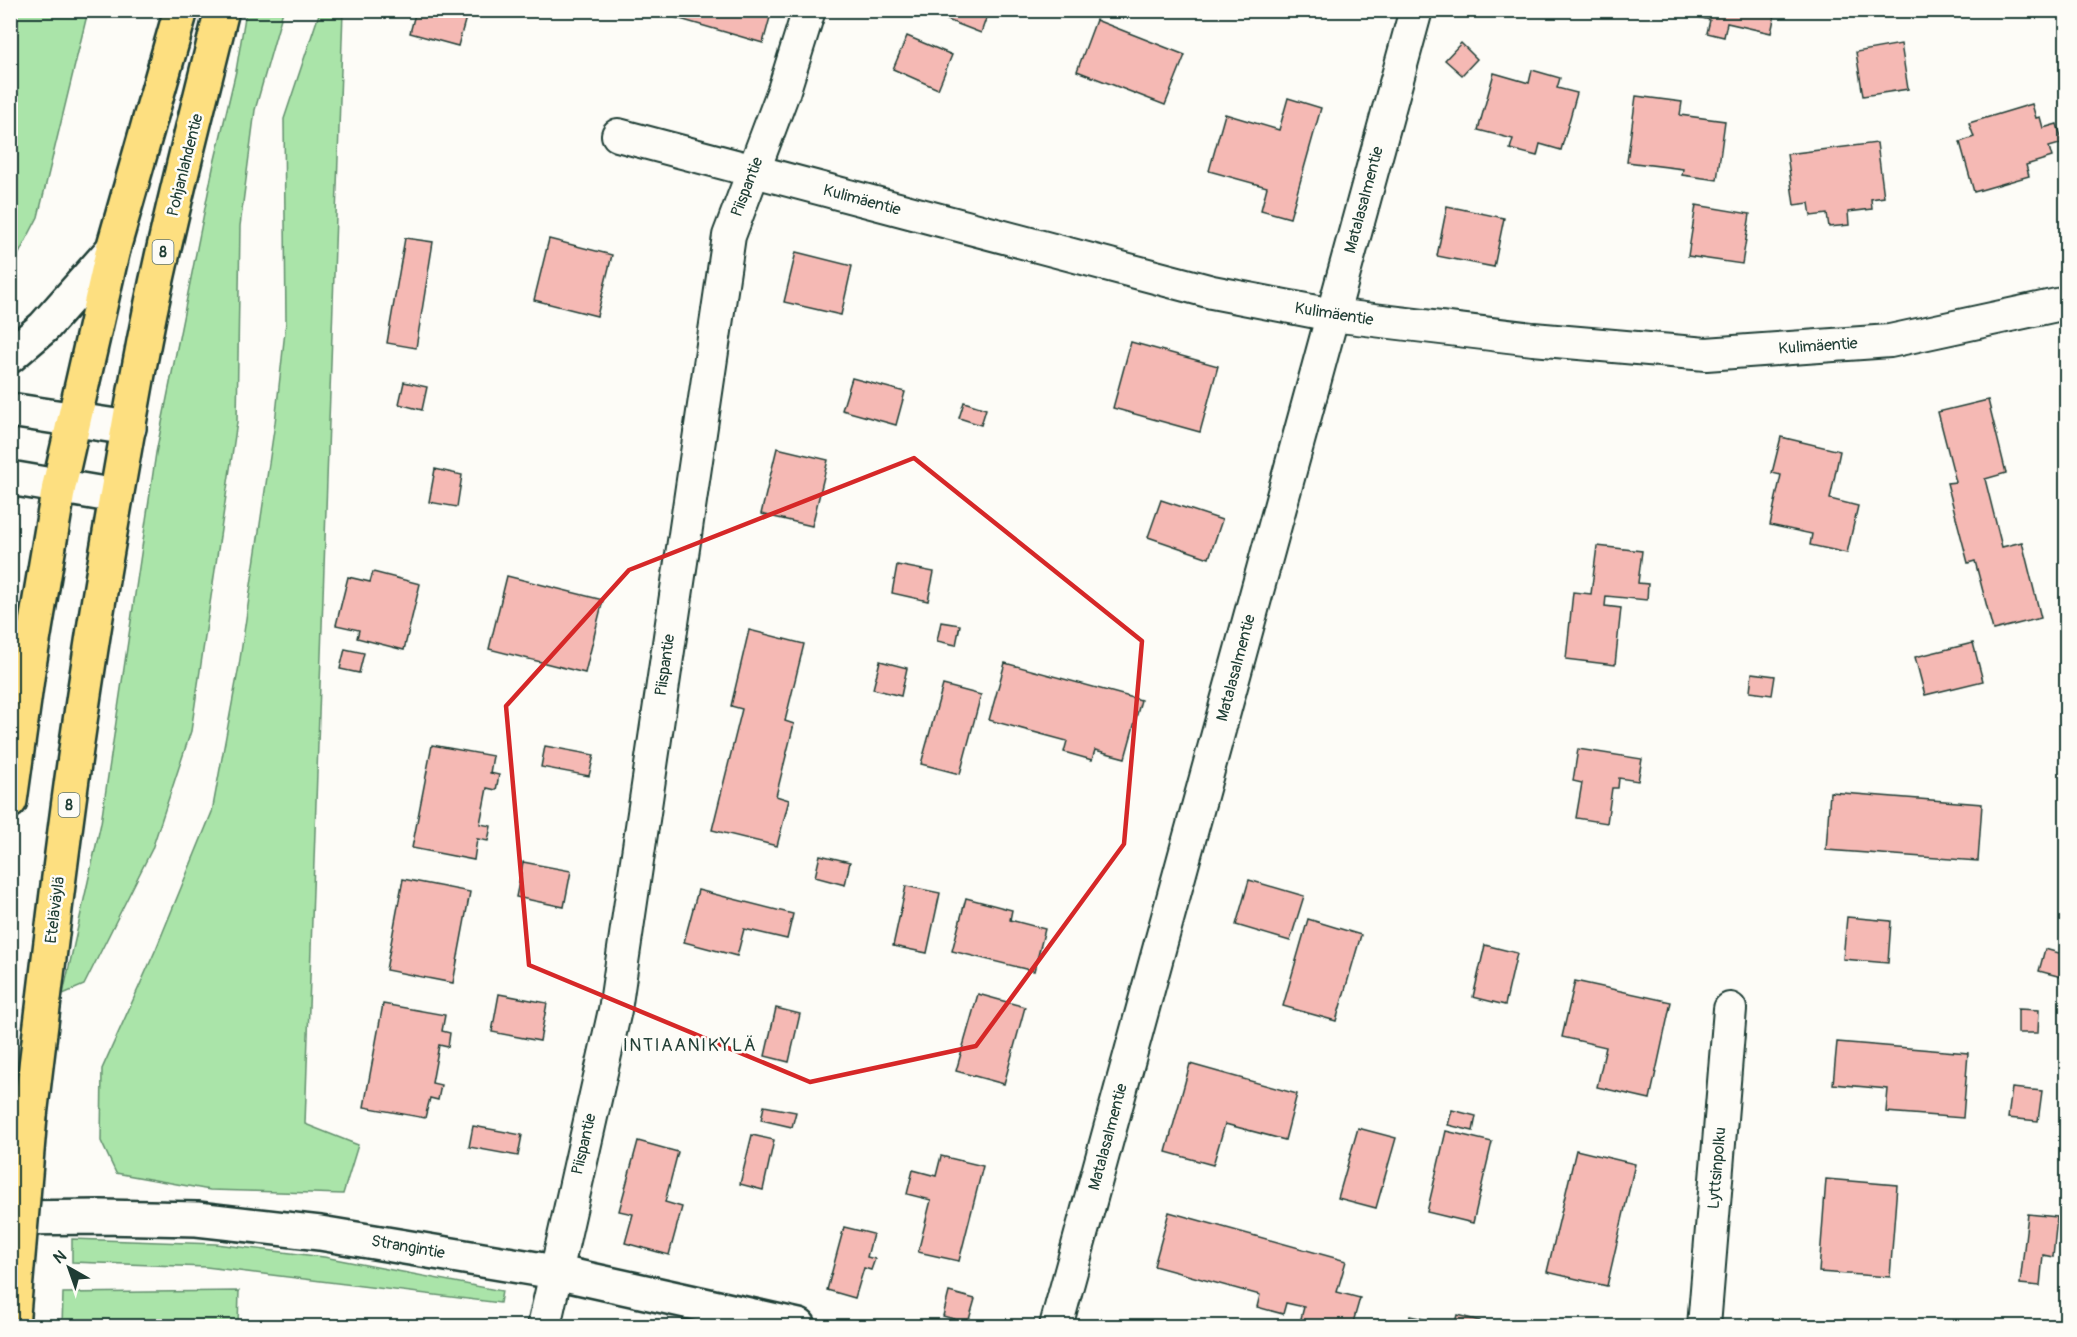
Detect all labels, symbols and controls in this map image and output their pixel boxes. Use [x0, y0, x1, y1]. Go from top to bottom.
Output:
street label: Pohjanlahdentie [163, 112, 207, 218]
street label: Matalasalmentie [1340, 144, 1388, 256]
street label: Piispantie [727, 154, 768, 220]
street label: Kulimäentie [821, 180, 903, 220]
road number: 8 [152, 240, 174, 264]
street label: Kulimäentie [1293, 298, 1375, 330]
street label: Kulimäentie [1778, 333, 1858, 359]
street label: Matalasalmentie [1212, 612, 1260, 724]
street label: Piispantie [651, 633, 679, 697]
road number: 8 [58, 793, 80, 817]
street label: Eteläväylä [41, 875, 69, 945]
district label: INTIAANIKYLÄ [623, 1034, 757, 1057]
street label: Matalasalmentie [1084, 1081, 1132, 1193]
street label: Piispantie [567, 1111, 601, 1177]
street label: Lyttsinpolku [1703, 1126, 1731, 1210]
street label: Strangintie [370, 1231, 446, 1263]
north arrow [39, 1238, 99, 1298]
text: N [49, 1246, 71, 1268]

